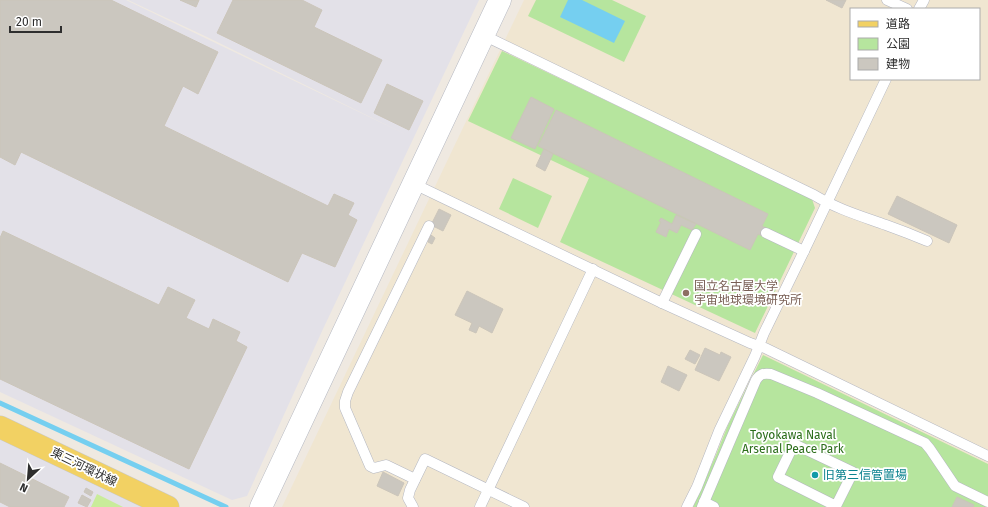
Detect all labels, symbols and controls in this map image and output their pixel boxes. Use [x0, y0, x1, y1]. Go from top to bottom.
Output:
scale bar [10, 8, 61, 34]
legend [850, 8, 980, 80]
text: 20 m [16, 15, 42, 29]
text: 道路 [886, 17, 910, 31]
text: 公園 [886, 37, 910, 51]
text: 建物 [886, 57, 910, 71]
place label: 国立名古屋大学 宇宙地球環境研究所 [694, 279, 802, 307]
marker: 国立名古屋大学 宇宙地球環境研究所 [681, 288, 691, 298]
park label: Toyokawa Naval Arsenal Peace Park [742, 428, 845, 456]
street label: 東三河環状線 [49, 445, 119, 489]
north arrow [8, 459, 48, 499]
place label: 旧第三信管置場 [823, 468, 907, 482]
marker: 旧第三信管置場 [810, 470, 820, 480]
text: N [18, 480, 30, 495]

